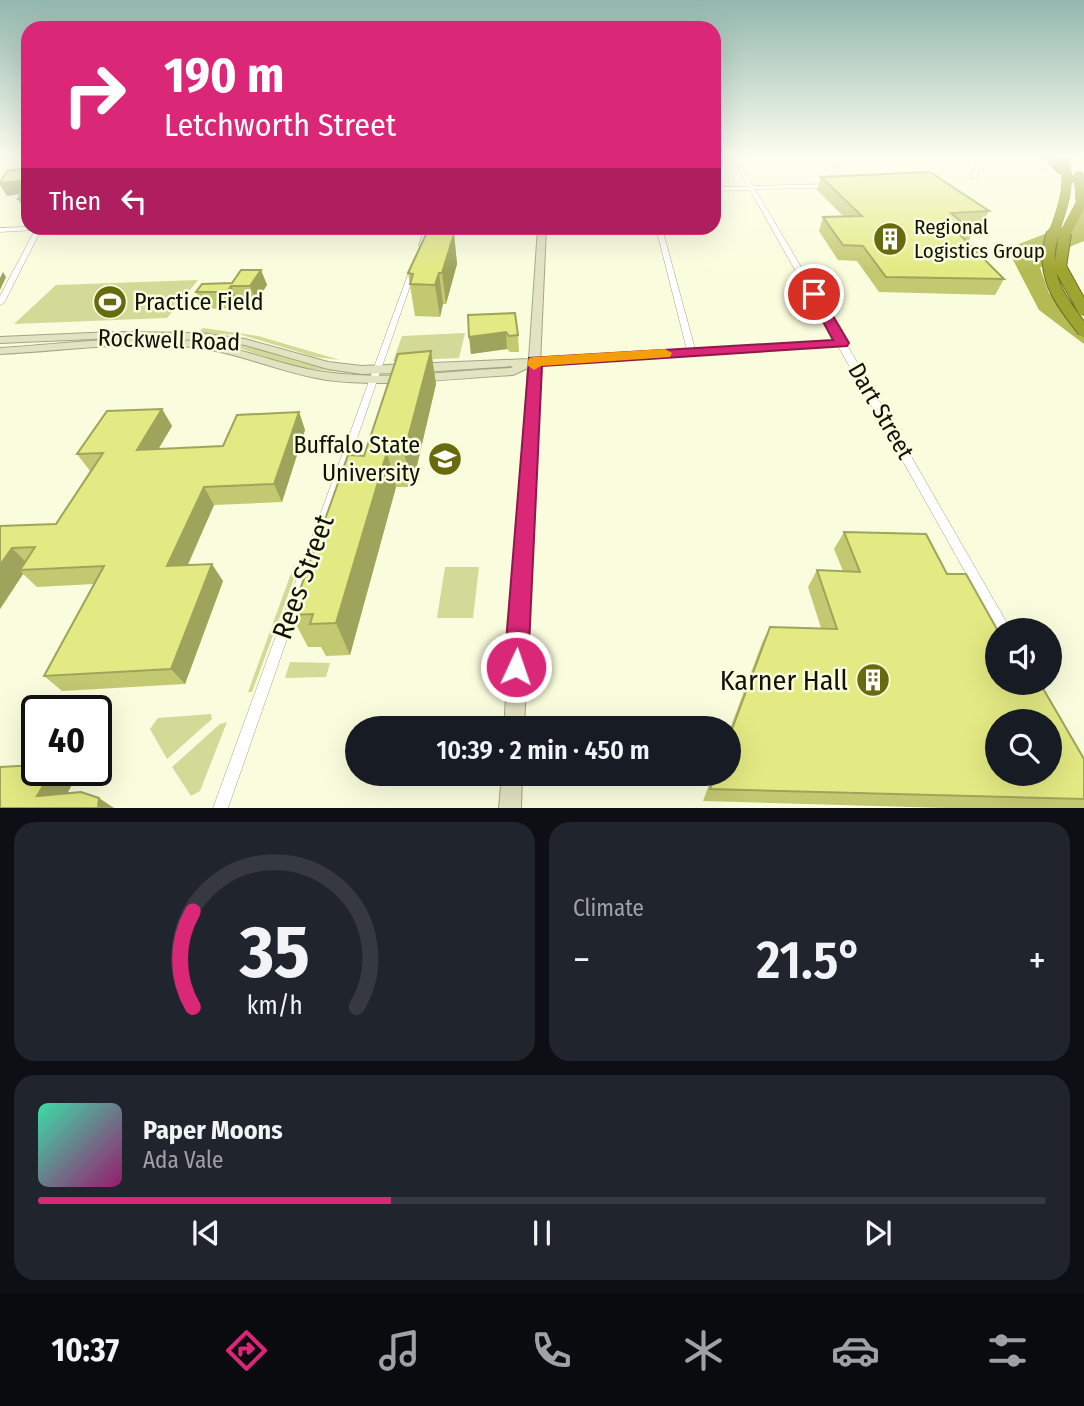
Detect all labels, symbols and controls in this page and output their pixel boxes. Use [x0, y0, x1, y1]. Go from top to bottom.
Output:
text: 190 m [164, 46, 284, 105]
icon: right [49, 49, 140, 140]
text: Letchworth Street [164, 106, 396, 144]
icon: left [115, 182, 153, 220]
text: Then [49, 186, 101, 217]
place label: Regional Logistics Group [914, 214, 1045, 264]
building icon: Regional Logistics Group [871, 220, 909, 258]
pin [784, 264, 844, 324]
icon: arrive [795, 275, 833, 313]
sports icon: Practice Field [91, 283, 129, 321]
place label: Practice Field [134, 288, 264, 316]
street label: Rockwell Road [97, 324, 241, 356]
street label: Dart Street [842, 358, 920, 464]
place label: Buffalo State University [293, 431, 420, 487]
school or university icon: Buffalo State University [426, 440, 464, 478]
street label: Rees Street [265, 510, 341, 644]
map controls [985, 618, 1062, 786]
button: sound [985, 618, 1062, 695]
position arrow [479, 630, 553, 704]
building icon: Karner Hall [854, 661, 892, 699]
place label: Karner Hall [720, 664, 848, 697]
speed limit sign: 40 [21, 695, 112, 786]
button: search [985, 709, 1062, 786]
text: 10:39 · 2 min · 450 m [436, 735, 650, 766]
text: Climate [573, 894, 644, 922]
text: 35 [238, 910, 310, 997]
text: 21.5° [757, 929, 862, 992]
text: − [573, 937, 590, 983]
text: + [1029, 937, 1046, 983]
text: km/h [247, 991, 302, 1021]
text: Paper Moons [143, 1115, 283, 1146]
text: Ada Vale [143, 1146, 223, 1174]
icon: previous [187, 1214, 225, 1252]
icon: pause [523, 1214, 561, 1252]
icon: next [859, 1214, 897, 1252]
icon: directions [222, 1326, 271, 1375]
icon: music [375, 1326, 424, 1375]
icon: phone [527, 1326, 576, 1375]
icon: climate [679, 1326, 728, 1375]
icon: car [831, 1326, 880, 1375]
icon: filters [983, 1326, 1032, 1375]
text: 10:37 [52, 1331, 119, 1369]

